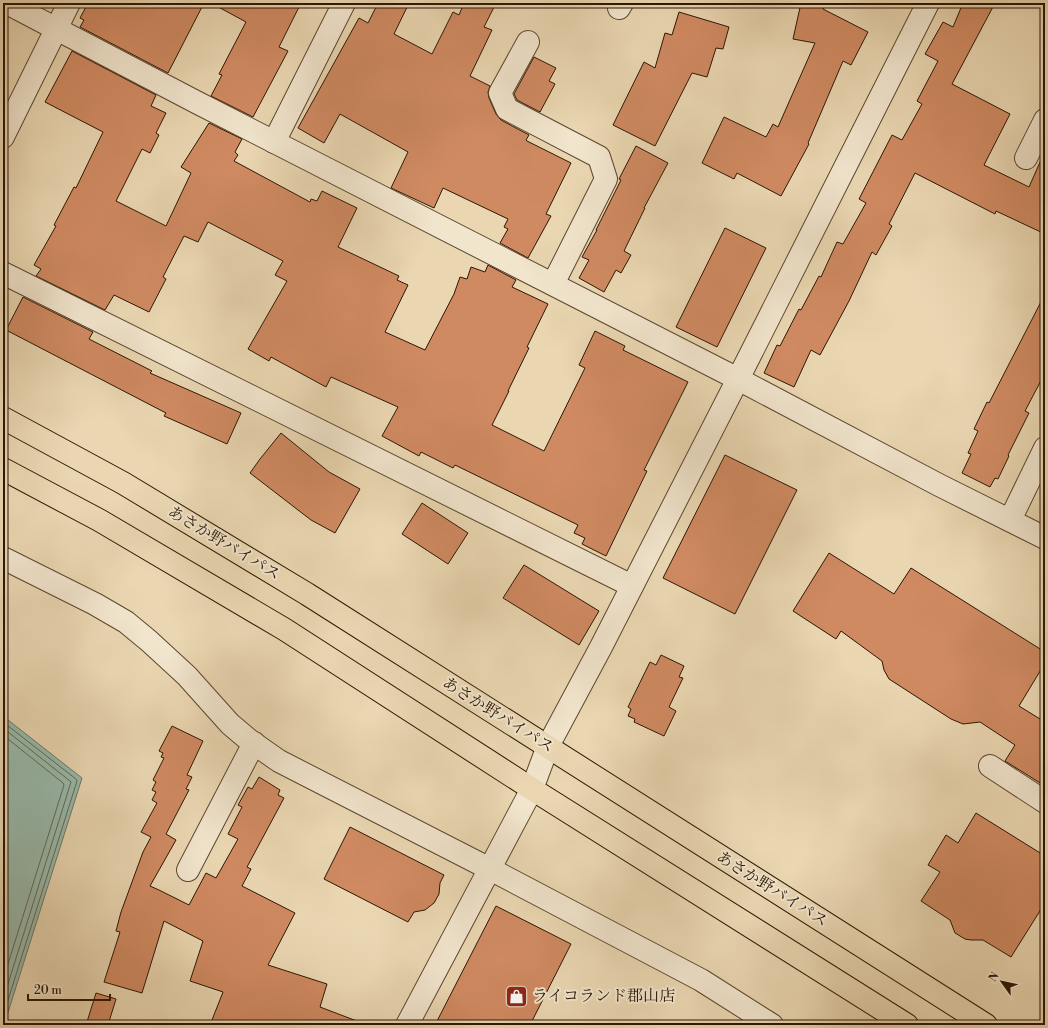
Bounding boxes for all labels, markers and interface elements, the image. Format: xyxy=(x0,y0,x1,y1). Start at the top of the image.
street label: あさか野バイパス xyxy=(164,502,284,584)
street label: あさか野バイパス xyxy=(439,673,557,757)
street label: あさか野バイパス xyxy=(713,847,831,931)
north arrow xyxy=(982,962,1022,1002)
text: N xyxy=(986,969,1003,985)
scale bar xyxy=(28,976,110,1002)
text: 20 m xyxy=(34,983,62,998)
shop icon: ライコランド郡山店 xyxy=(503,983,529,1009)
place label: ライコランド郡山店 xyxy=(532,986,675,1006)

